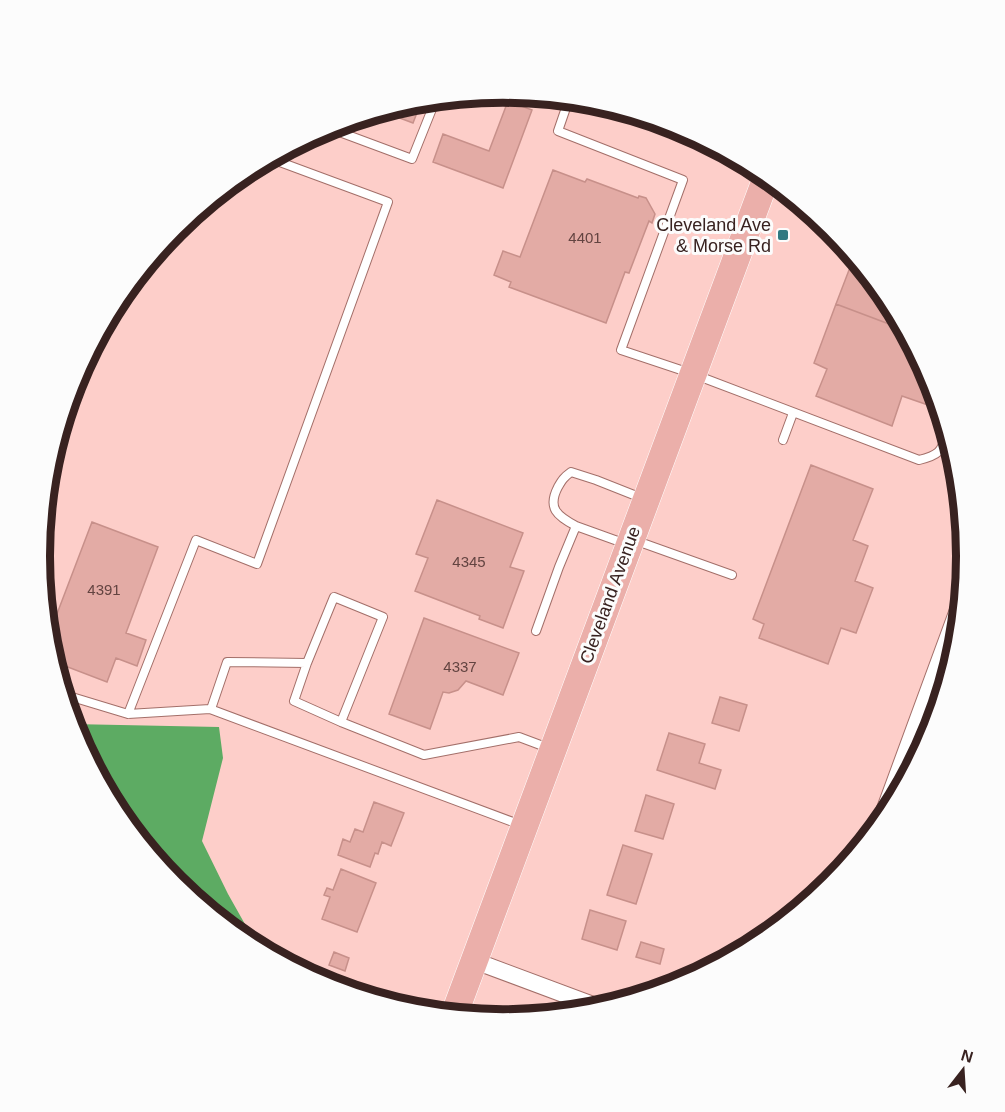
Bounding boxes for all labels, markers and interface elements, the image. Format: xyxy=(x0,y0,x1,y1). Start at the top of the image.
place label: Cleveland Ave & Morse Rd xyxy=(656,215,771,256)
marker: Cleveland Ave & Morse Rd xyxy=(776,228,790,242)
house number: 4401 xyxy=(568,229,602,246)
street label: Cleveland Avenue xyxy=(576,524,644,666)
house number: 4345 xyxy=(452,553,486,570)
house number: 4391 xyxy=(87,581,121,598)
house number: 4337 xyxy=(443,658,477,675)
north arrow xyxy=(933,1040,993,1100)
text: N xyxy=(959,1046,975,1066)

